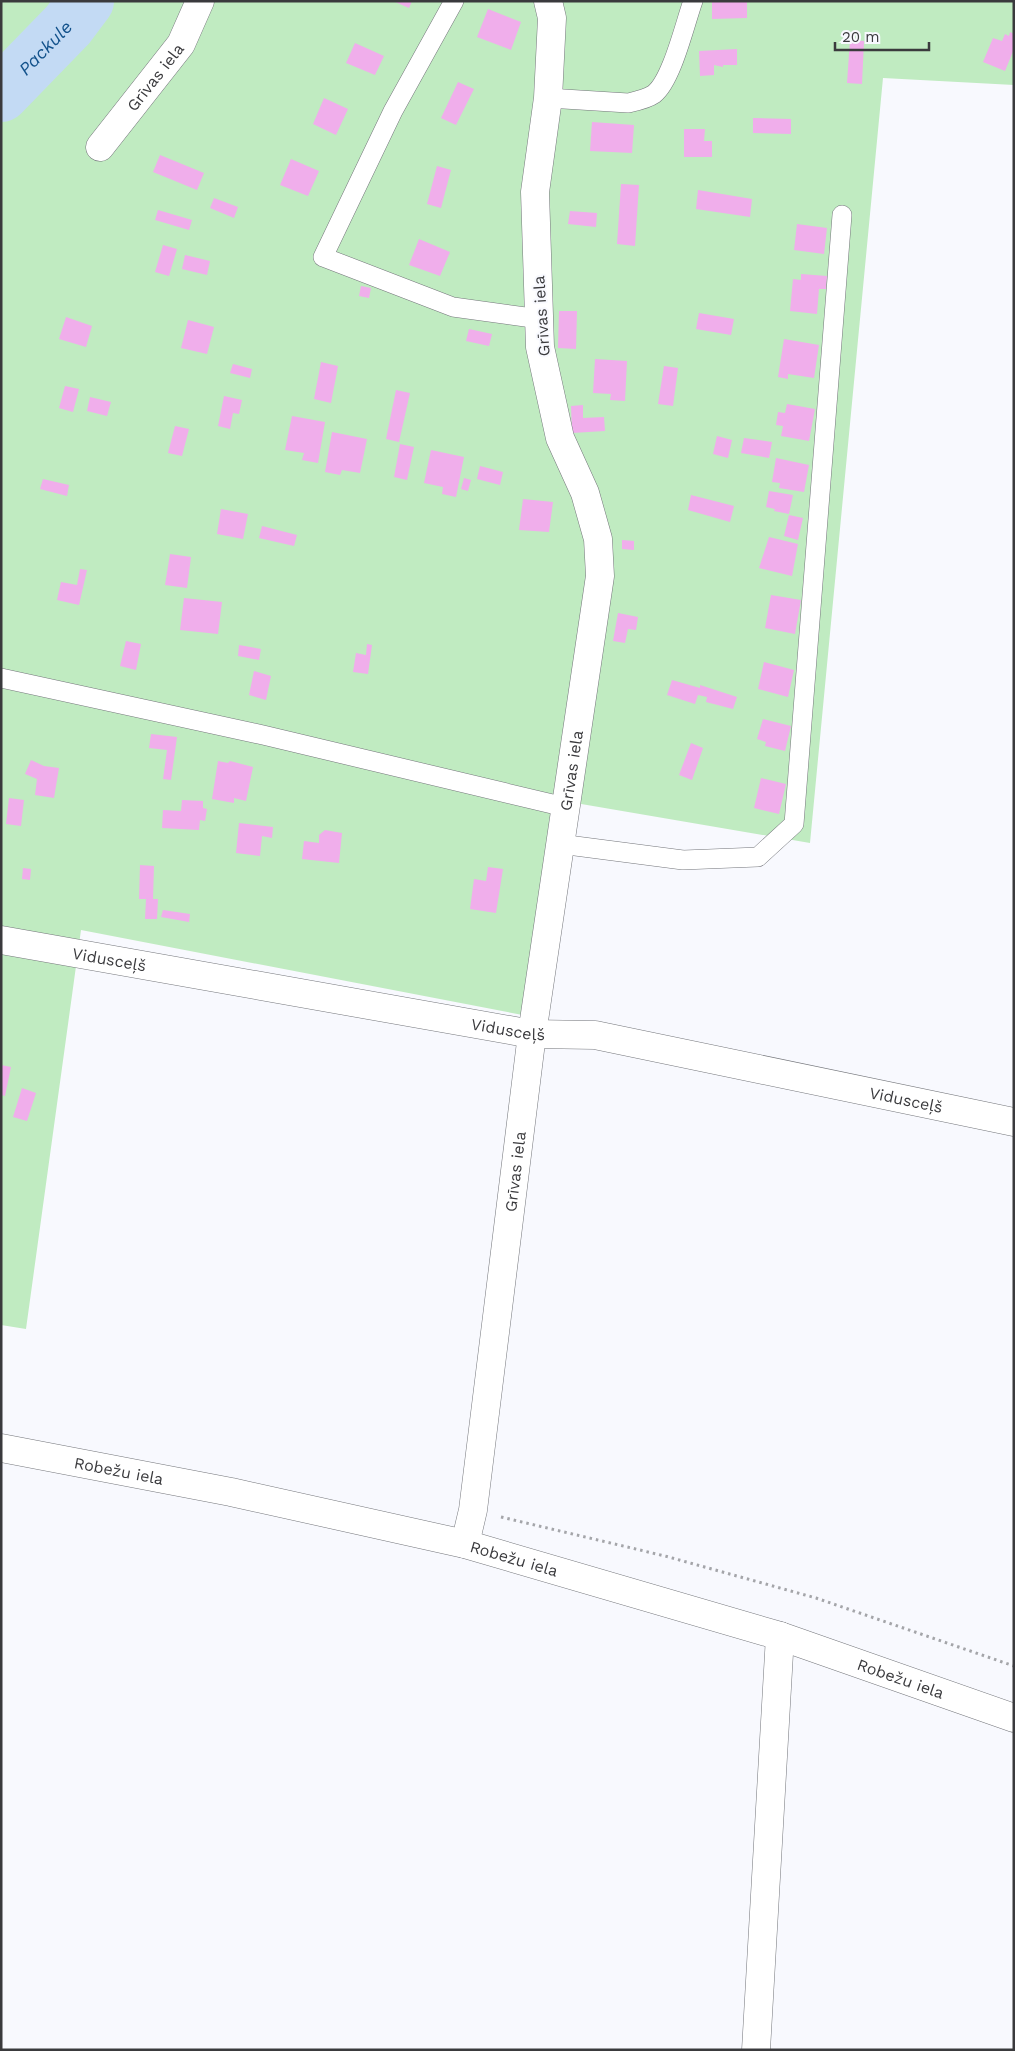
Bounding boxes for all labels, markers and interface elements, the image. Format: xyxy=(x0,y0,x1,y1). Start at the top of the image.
water label: Packule xyxy=(14,16,76,79)
scale bar xyxy=(835,20,929,52)
text: 20 m xyxy=(842,28,880,46)
street label: Grīvas iela xyxy=(123,40,188,115)
street label: Grīvas iela xyxy=(529,275,554,357)
street label: Grīvas iela xyxy=(556,729,587,812)
street label: Vidusceļš xyxy=(71,944,148,976)
street label: Vidusceļš xyxy=(470,1014,545,1044)
street label: Vidusceļš xyxy=(868,1083,944,1117)
street label: Grīvas iela xyxy=(501,1130,530,1213)
street label: Robežu iela xyxy=(72,1453,165,1489)
street label: Robežu iela xyxy=(468,1537,560,1581)
street label: Robežu iela xyxy=(855,1655,947,1703)

